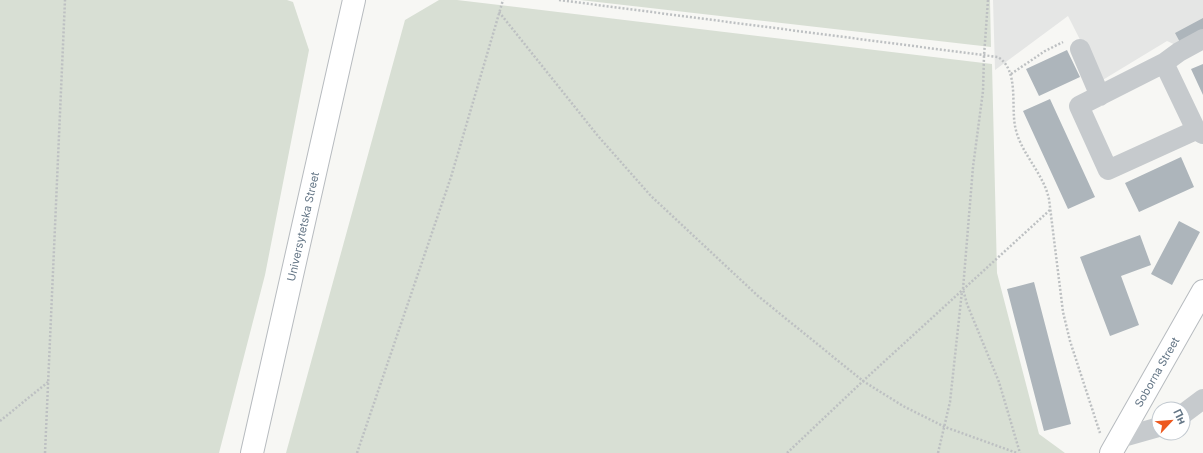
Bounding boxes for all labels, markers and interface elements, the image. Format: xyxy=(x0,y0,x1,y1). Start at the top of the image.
street label: Universytetska Street xyxy=(284,170,322,283)
street label: Soborna Street xyxy=(1132,334,1183,410)
north arrow xyxy=(1151,401,1191,441)
text: Пн xyxy=(1170,407,1190,427)

